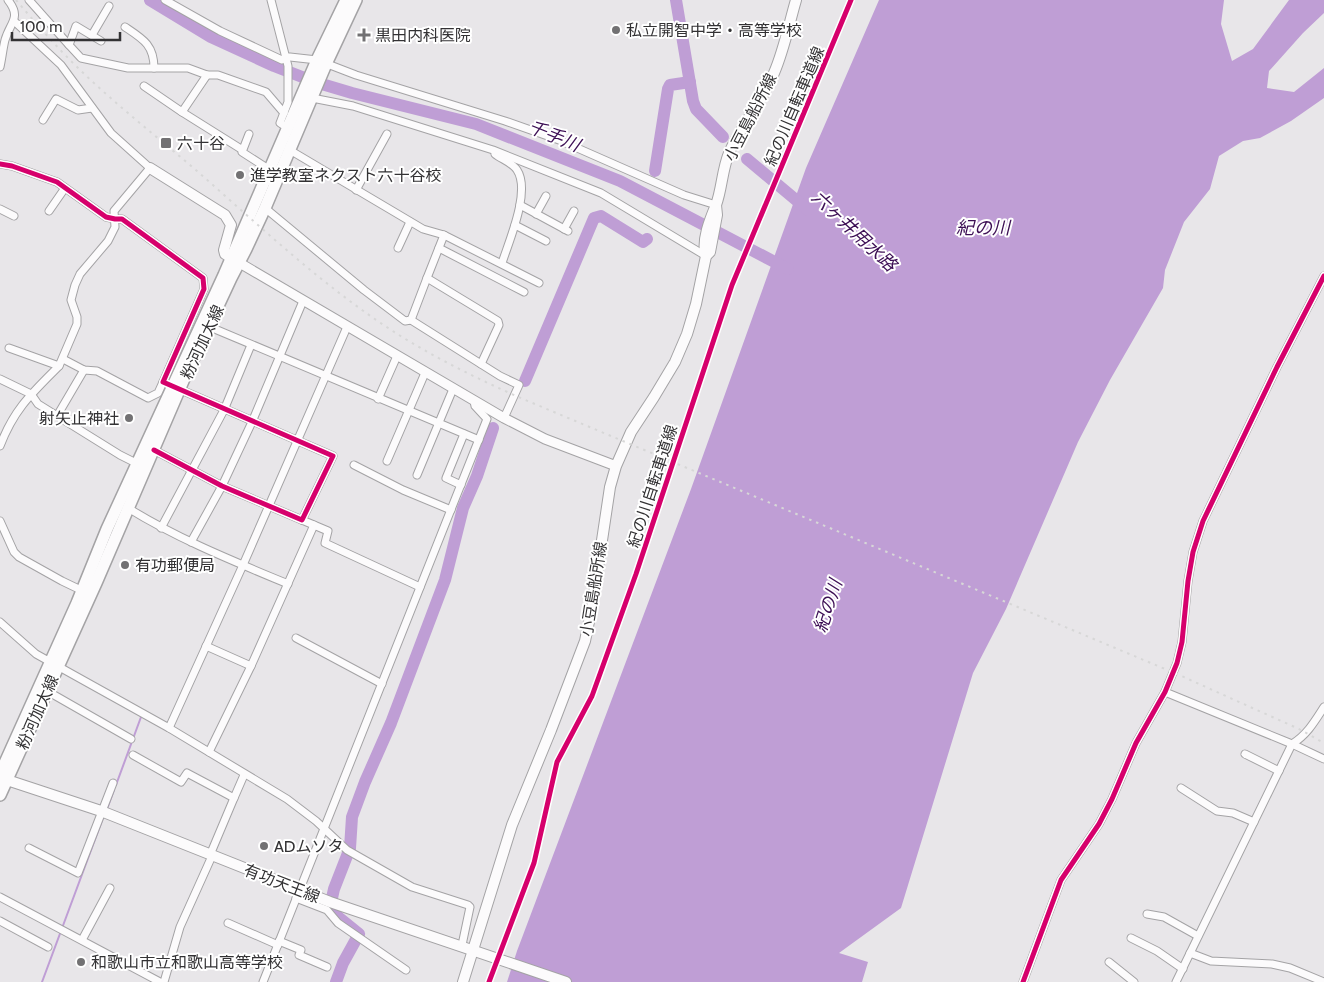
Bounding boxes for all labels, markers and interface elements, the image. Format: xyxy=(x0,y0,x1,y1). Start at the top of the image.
scale bar xyxy=(12,10,120,42)
text: 100 m xyxy=(20,18,62,36)
place label: 私立開智中学・高等学校 xyxy=(626,21,802,40)
marker: 私立開智中学・高等学校 xyxy=(610,24,622,36)
place label: 黒田内科医院 xyxy=(375,26,471,45)
marker: 黒田内科医院 xyxy=(357,28,371,42)
street label: 紀の川自転車道線 xyxy=(761,44,828,169)
street label: 小豆島船所線 xyxy=(720,70,781,164)
water label: 千手川 xyxy=(525,116,585,157)
place label: 六十谷 xyxy=(177,134,225,153)
marker: 六十谷 xyxy=(159,136,173,150)
place label: 進学教室ネクスト六十谷校 xyxy=(250,166,442,185)
marker: 進学教室ネクスト六十谷校 xyxy=(234,169,246,181)
water label: 六ヶ井用水路 xyxy=(807,186,902,277)
water label: 紀の川 xyxy=(956,217,1012,239)
street label: 粉河加太線 xyxy=(177,302,228,382)
place label: 射矢止神社 xyxy=(39,409,119,428)
marker: 射矢止神社 xyxy=(123,412,135,424)
street label: 紀の川自転車道線 xyxy=(624,422,681,550)
street label: 小豆島船所線 xyxy=(577,540,610,638)
place label: 有功郵便局 xyxy=(135,556,215,575)
marker: 有功郵便局 xyxy=(119,559,131,571)
water label: 紀の川 xyxy=(809,575,847,635)
street label: 粉河加太線 xyxy=(13,672,62,753)
place label: ADムソタ xyxy=(274,837,344,856)
marker: ADムソタ xyxy=(258,840,270,852)
street label: 有功天王線 xyxy=(241,860,323,907)
place label: 和歌山市立和歌山高等学校 xyxy=(91,953,283,972)
marker: 和歌山市立和歌山高等学校 xyxy=(75,956,87,968)

